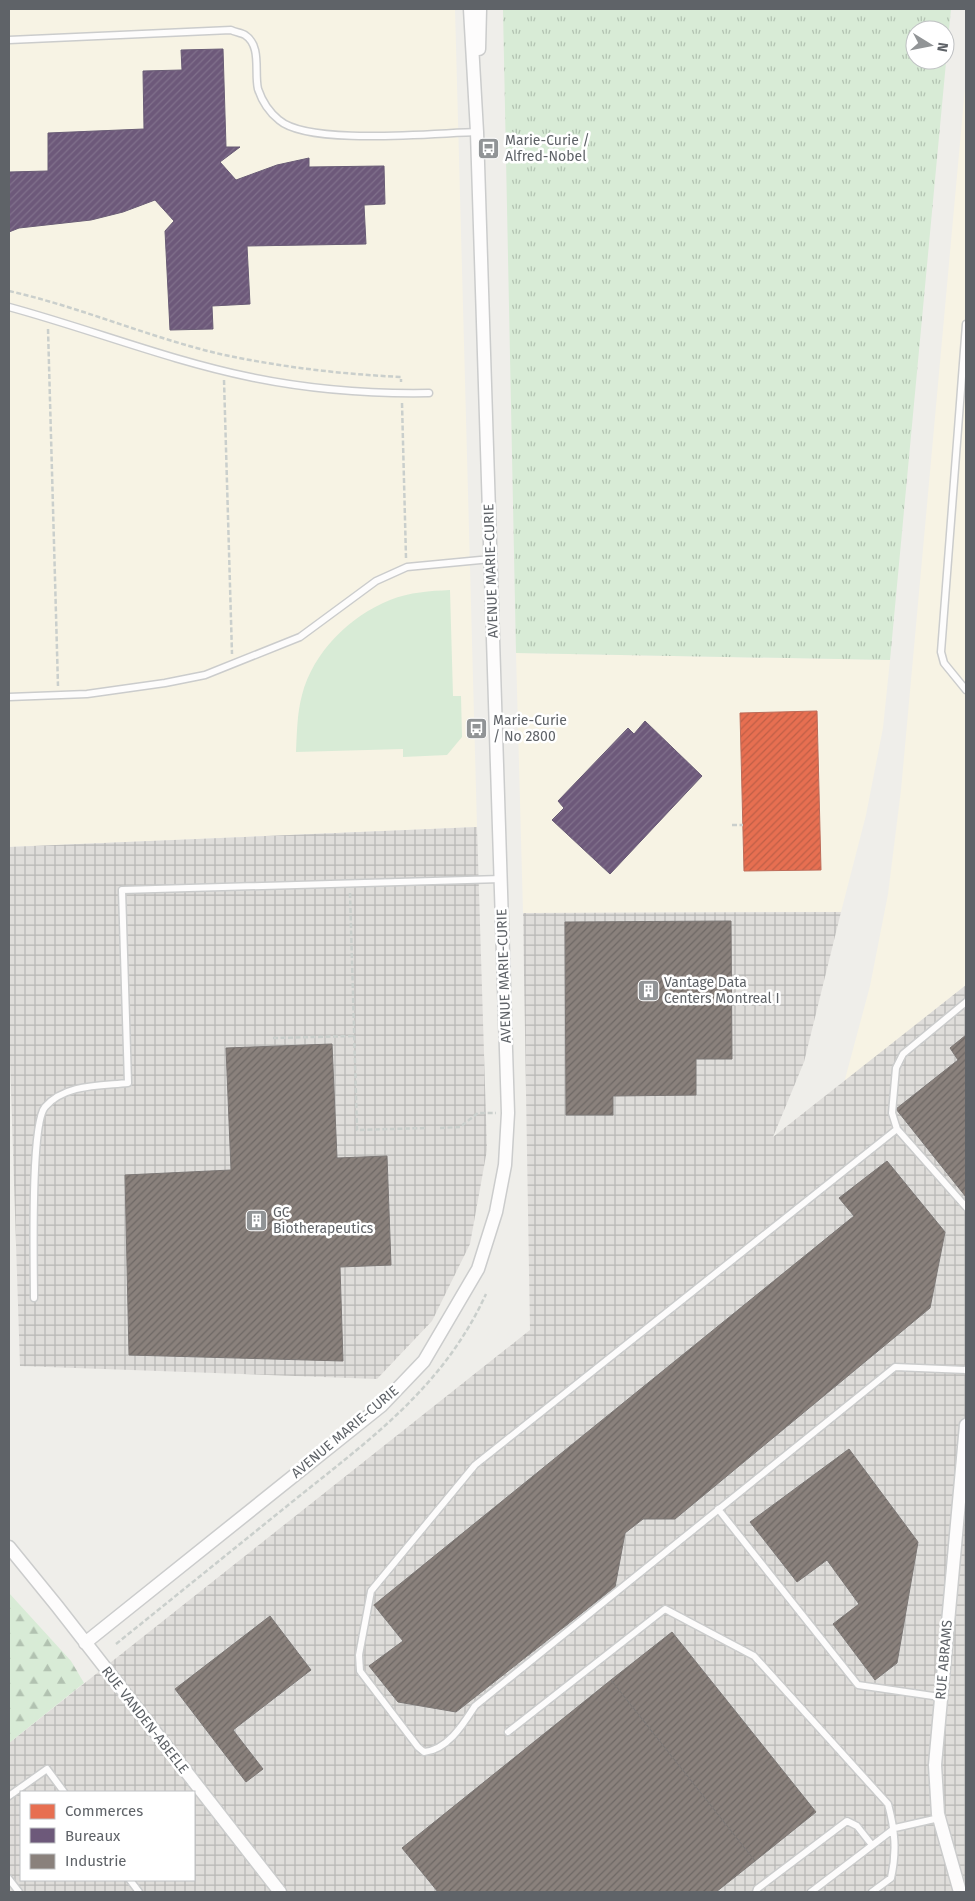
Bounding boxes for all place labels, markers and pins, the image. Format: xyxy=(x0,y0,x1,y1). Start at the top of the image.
place label: Marie-Curie / Alfred-Nobel xyxy=(505,132,590,165)
bus stop icon: Marie-Curie / Alfred-Nobel xyxy=(477,136,501,160)
place label: Marie-Curie / No 2800 xyxy=(493,712,567,745)
bus stop icon: Marie-Curie / No 2800 xyxy=(465,716,489,740)
place label: Vantage Data Centers Montreal I xyxy=(664,974,780,1007)
building icon: Vantage Data Centers Montreal I xyxy=(636,978,660,1002)
place label: GC Biotherapeutics xyxy=(273,1204,374,1237)
building icon: GC Biotherapeutics xyxy=(245,1208,269,1232)

